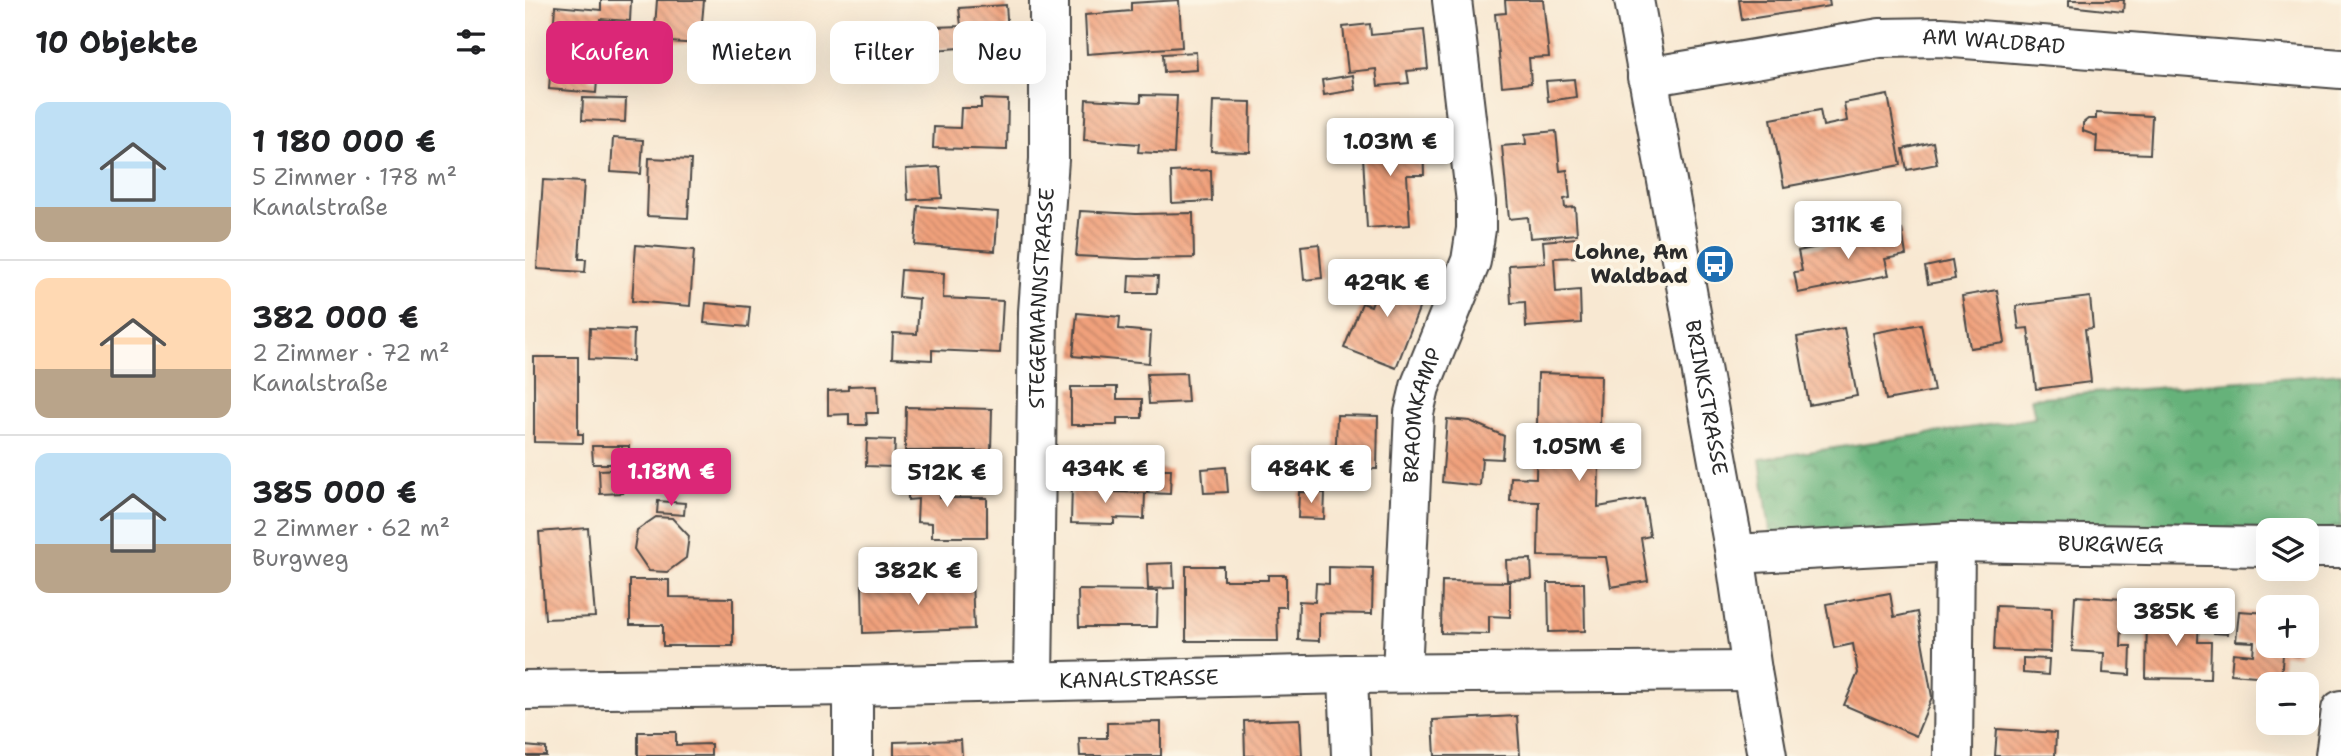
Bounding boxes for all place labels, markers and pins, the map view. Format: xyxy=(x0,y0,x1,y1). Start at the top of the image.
pin: 1.03M € xyxy=(1325,118,1455,178)
pin: 311K € xyxy=(1791,202,1905,261)
place label: Lohne, Am Waldbad xyxy=(1575,238,1688,290)
bus stop icon: Lohne, Am Waldbad xyxy=(1694,243,1736,285)
pin: 429K € xyxy=(1330,260,1444,319)
pin: 1.05M € xyxy=(1514,424,1644,483)
pin: 434K € xyxy=(1048,446,1162,505)
pin: 484K € xyxy=(1254,446,1368,505)
pin: 1.18M € xyxy=(606,448,736,508)
pin: 512K € xyxy=(890,449,1004,509)
pin: 382K € xyxy=(861,548,975,607)
pin: 385K € xyxy=(2119,588,2233,648)

